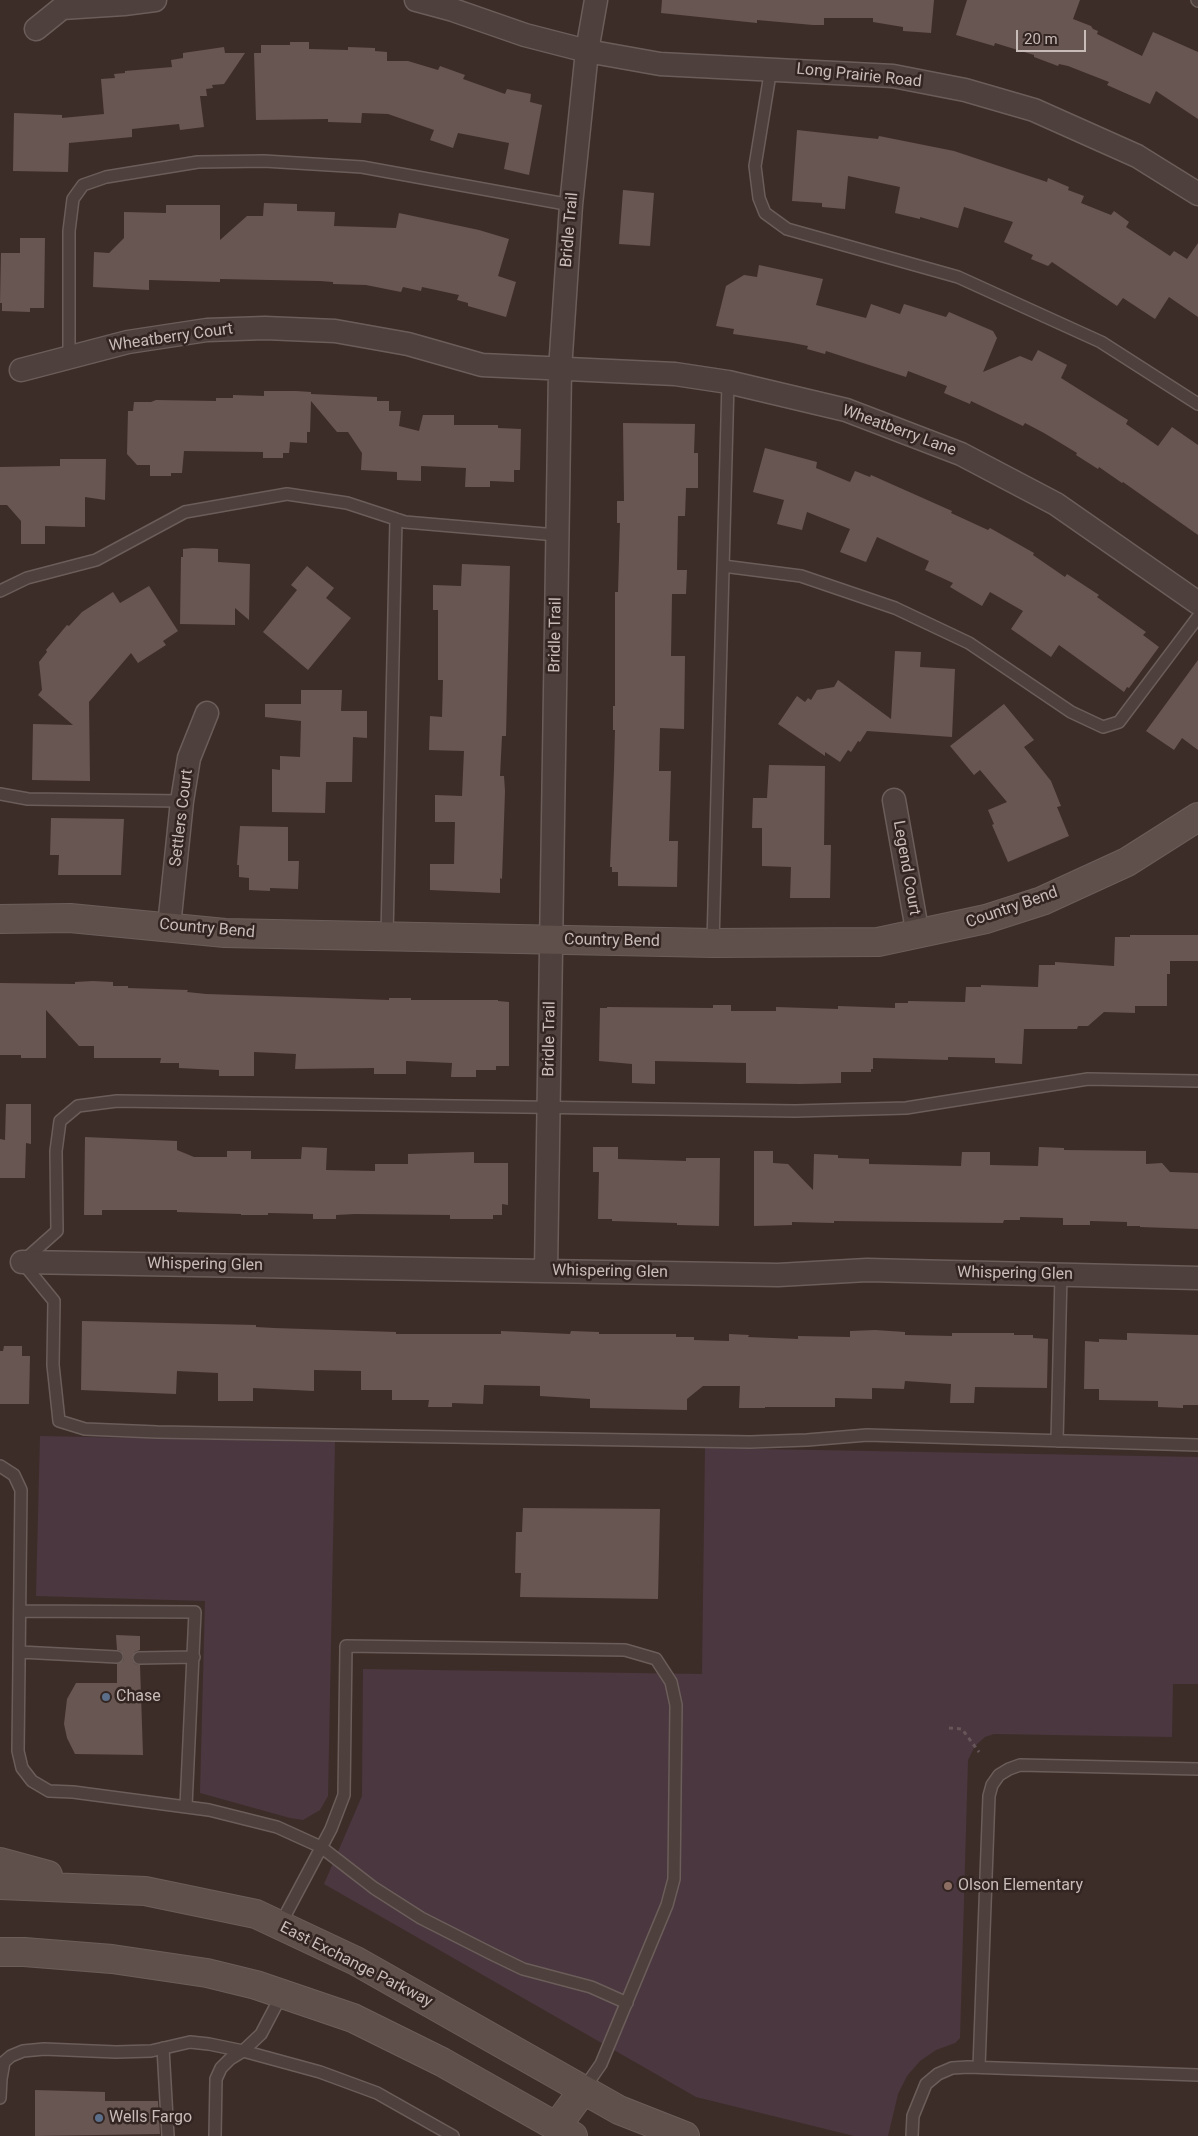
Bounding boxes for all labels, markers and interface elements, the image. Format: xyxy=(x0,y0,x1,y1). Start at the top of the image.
scale bar xyxy=(1018,20,1088,52)
text: 20 m xyxy=(1024,30,1058,48)
street label: Long Prairie Road xyxy=(795,60,923,92)
street label: Bridle Trail xyxy=(557,192,583,268)
street label: Wheatberry Court xyxy=(108,320,234,356)
street label: Wheatberry Lane xyxy=(839,401,959,461)
street label: Bridle Trail xyxy=(546,597,566,673)
street label: Settlers Court xyxy=(167,768,197,868)
street label: Legend Court xyxy=(888,819,924,917)
street label: Country Bend xyxy=(964,883,1060,933)
street label: Country Bend xyxy=(158,915,256,943)
street label: Country Bend xyxy=(564,931,660,951)
street label: Bridle Trail xyxy=(540,1001,560,1077)
street label: Whispering Glen xyxy=(147,1254,263,1276)
street label: Whispering Glen xyxy=(552,1261,668,1283)
street label: Whispering Glen xyxy=(957,1263,1073,1285)
place label: Chase xyxy=(116,1687,161,1707)
marker: Chase xyxy=(100,1691,112,1703)
place label: Olson Elementary xyxy=(958,1876,1083,1896)
marker: Olson Elementary xyxy=(942,1880,954,1892)
street label: East Exchange Parkway xyxy=(276,1918,436,2012)
place label: Wells Fargo xyxy=(109,2108,192,2128)
marker: Wells Fargo xyxy=(93,2112,105,2124)

